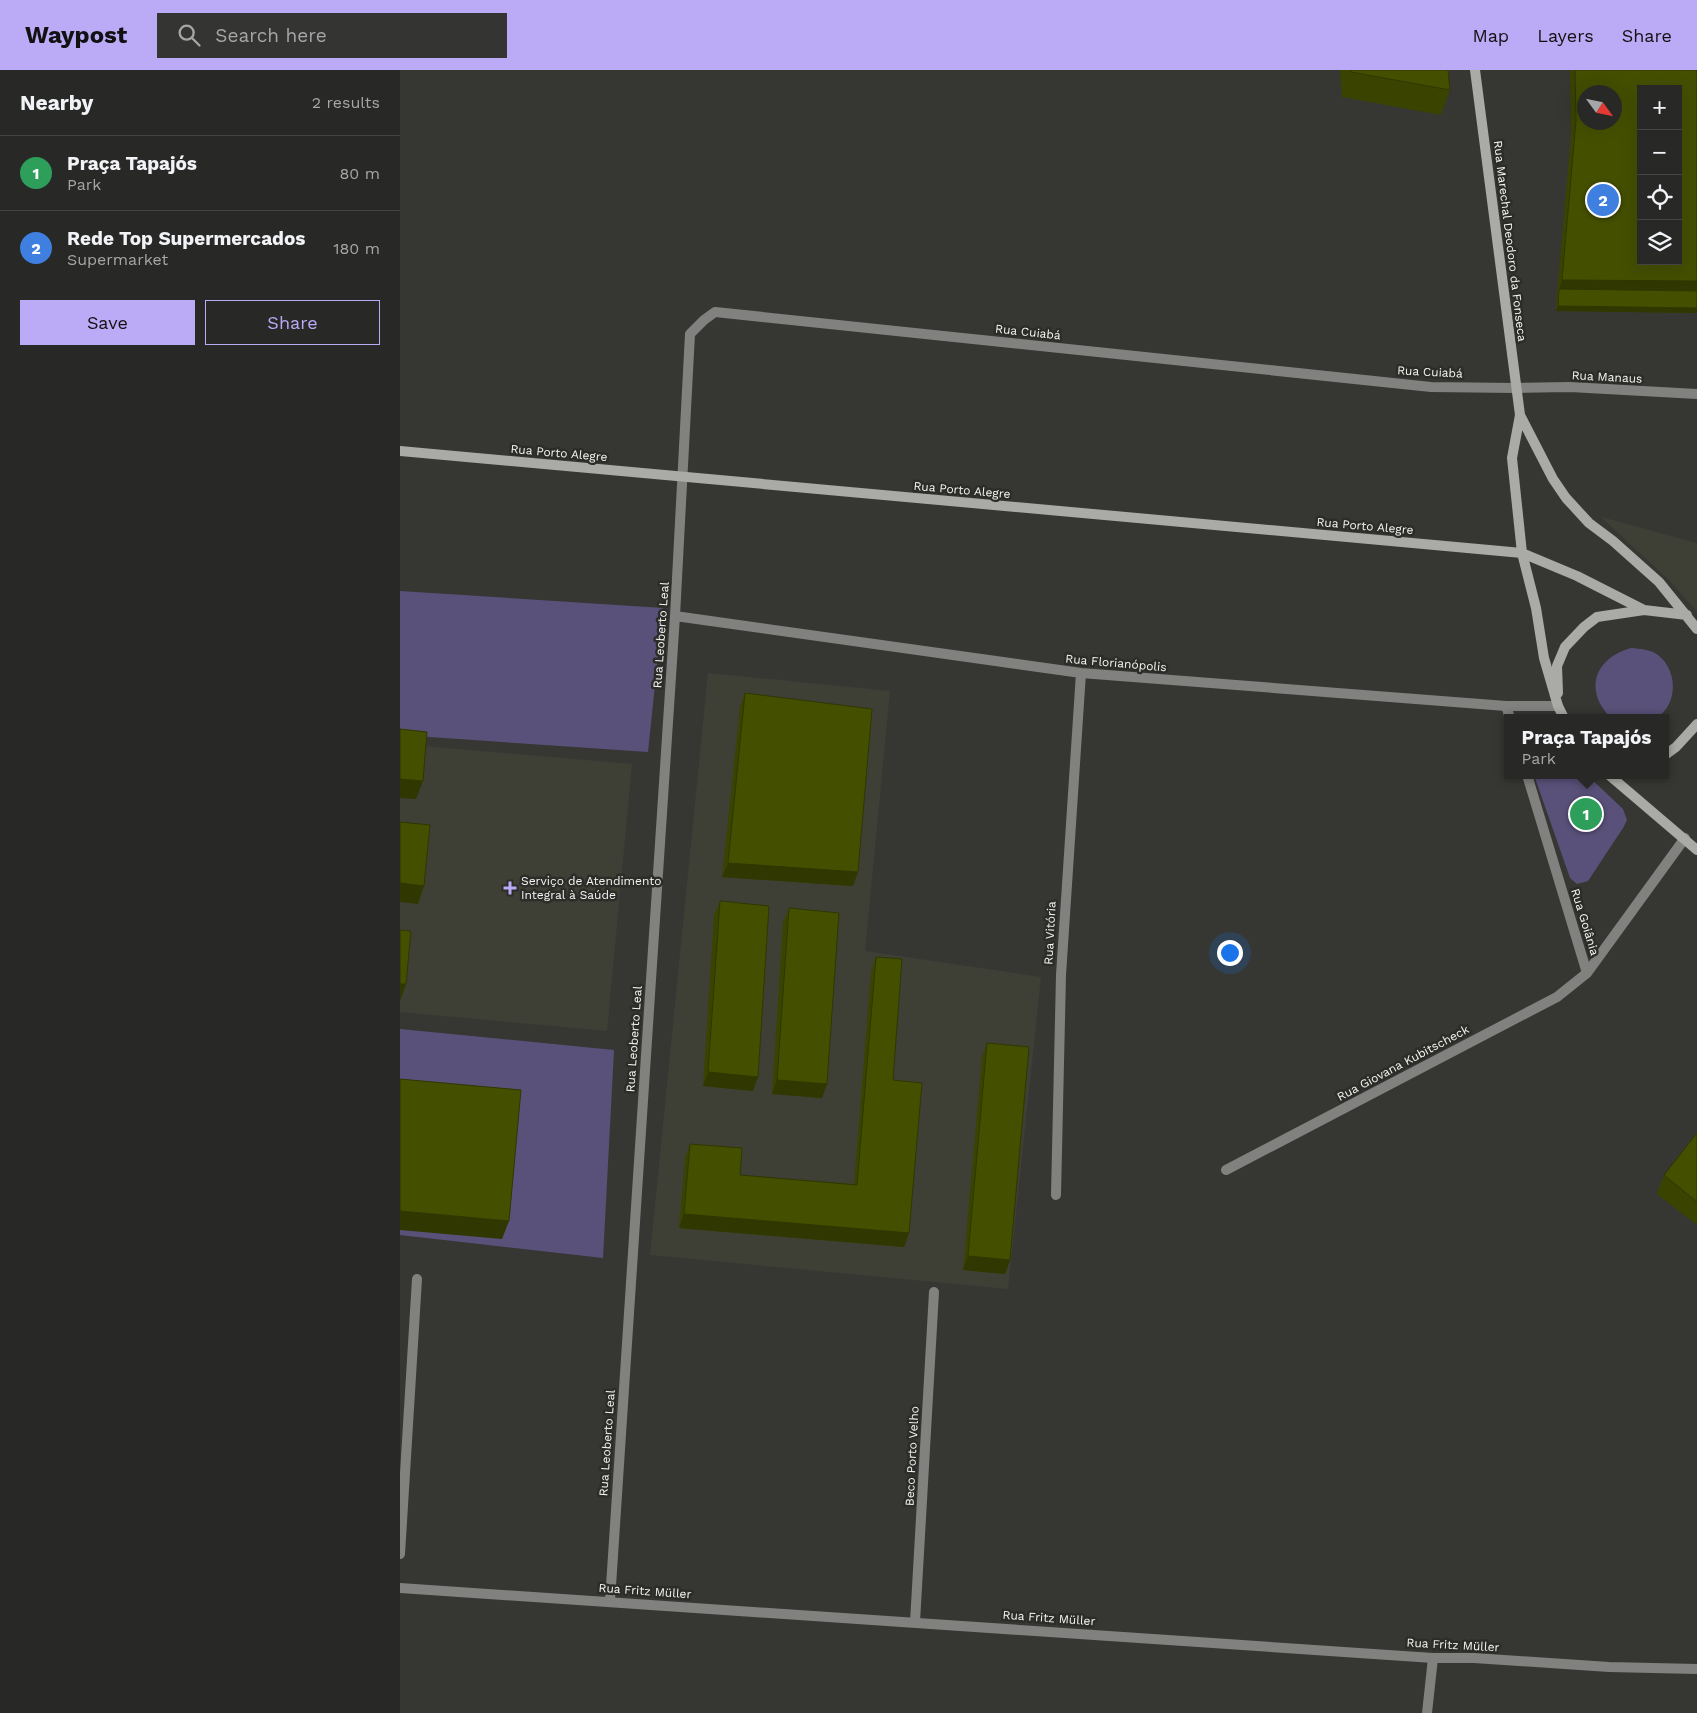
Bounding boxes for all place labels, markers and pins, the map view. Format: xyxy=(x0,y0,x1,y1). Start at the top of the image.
pin: 2 xyxy=(1587,181,1619,219)
pin: 1 xyxy=(1570,795,1602,833)
place label: Serviço de Atendimento Integral à Saúde xyxy=(521,874,662,902)
marker: Serviço de Atendimento Integral à Saúde xyxy=(503,881,517,895)

